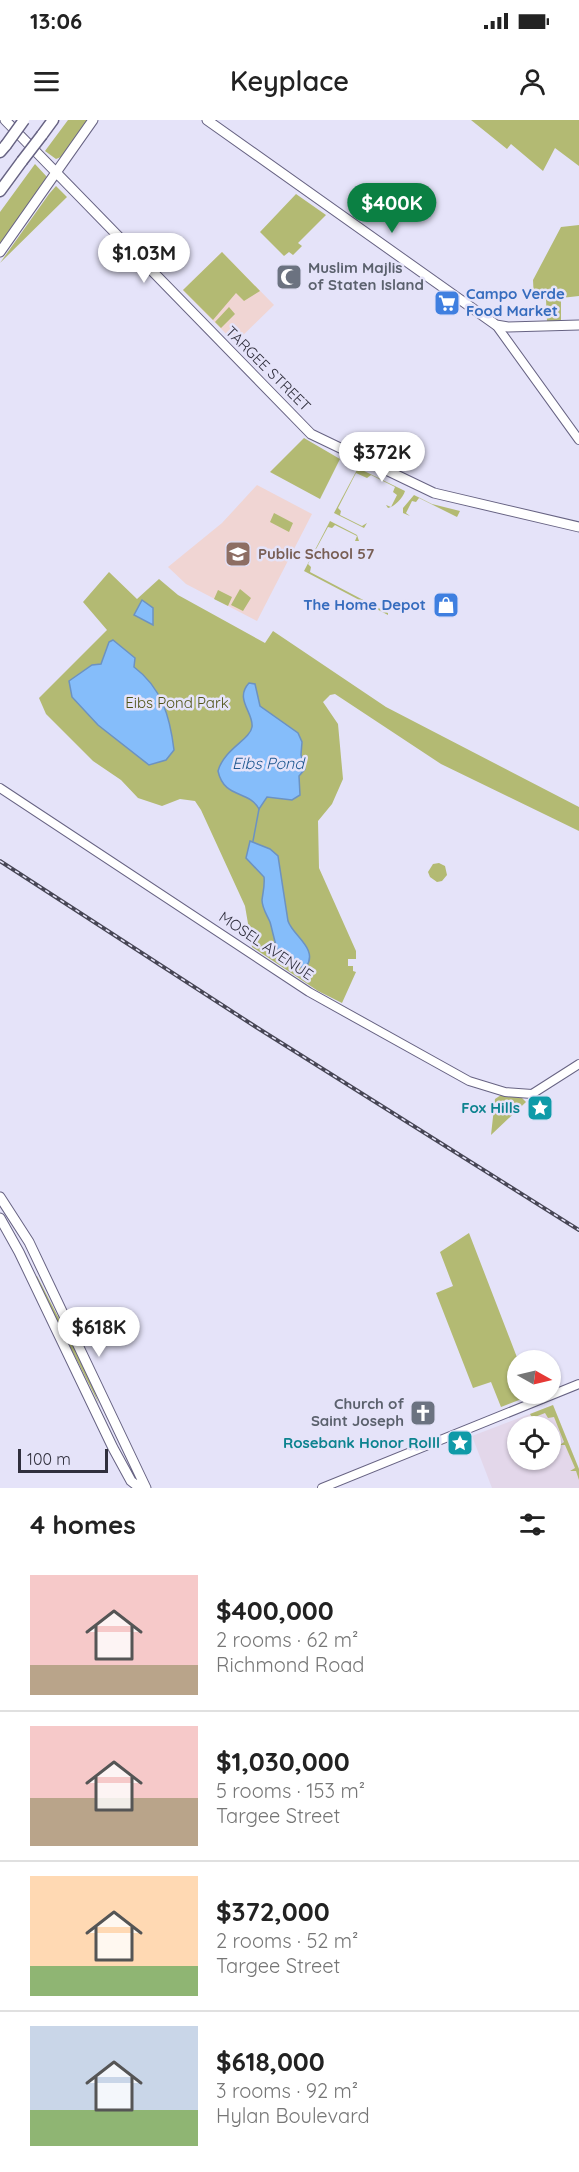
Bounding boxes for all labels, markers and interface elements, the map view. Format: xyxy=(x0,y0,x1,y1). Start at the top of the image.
text: 13:06 xyxy=(30,7,82,35)
text: Keyplace xyxy=(230,64,349,98)
icon: menu xyxy=(30,65,63,98)
icon: person xyxy=(516,65,549,98)
pin: $400K xyxy=(350,183,434,234)
text: $400K xyxy=(361,190,423,215)
pin: $1.03M xyxy=(95,233,193,284)
text: $1.03M xyxy=(112,240,176,265)
place label: Muslim Majlis of Staten Island xyxy=(308,258,424,294)
mosque icon: Muslim Majlis of Staten Island xyxy=(274,262,304,292)
place label: Campo Verde Food Market xyxy=(466,284,565,320)
supermarket icon: Campo Verde Food Market xyxy=(432,288,462,318)
street label: TARGEE STREET xyxy=(222,322,315,415)
pin: $372K xyxy=(340,432,424,483)
text: $372K xyxy=(353,439,411,464)
school or university icon: Public School 57 xyxy=(223,539,253,569)
place label: Public School 57 xyxy=(258,544,374,563)
shop icon: The Home Depot xyxy=(431,590,461,620)
place label: The Home Depot xyxy=(303,595,426,614)
park label: Eibs Pond Park xyxy=(125,693,229,712)
water label: Eibs Pond xyxy=(232,753,306,773)
street label: MOSEL AVENUE xyxy=(215,907,317,984)
place icon: Fox Hills xyxy=(525,1093,555,1123)
place label: Fox Hills xyxy=(461,1098,520,1117)
pin: $618K xyxy=(57,1307,141,1358)
text: $618K xyxy=(72,1314,126,1339)
north arrow xyxy=(507,1350,561,1404)
map controls xyxy=(507,1350,561,1470)
place label: Church of Saint Joseph xyxy=(311,1394,404,1430)
church icon: Church of Saint Joseph xyxy=(408,1398,438,1428)
button: locate xyxy=(507,1416,561,1470)
place icon: Rosebank Honor Rolll xyxy=(445,1428,475,1458)
place label: Rosebank Honor Rolll xyxy=(283,1433,440,1452)
scale bar xyxy=(18,1446,108,1474)
text: 100 m xyxy=(27,1449,71,1469)
text: 4 homes xyxy=(30,1508,136,1541)
icon: filters xyxy=(516,1508,549,1541)
text: $400,000 xyxy=(216,1594,334,1627)
icon: home xyxy=(78,1599,150,1671)
text: 2 rooms · 62 m² xyxy=(216,1627,358,1652)
text: Richmond Road xyxy=(216,1652,364,1677)
text: $1,030,000 xyxy=(216,1745,350,1778)
icon: home xyxy=(78,1750,150,1822)
text: 5 rooms · 153 m² xyxy=(216,1778,365,1803)
text: Targee Street xyxy=(216,1803,340,1828)
text: $372,000 xyxy=(216,1895,330,1928)
icon: home xyxy=(78,1900,150,1972)
text: 2 rooms · 52 m² xyxy=(216,1928,358,1953)
text: Targee Street xyxy=(216,1953,340,1978)
text: $618,000 xyxy=(216,2045,325,2078)
icon: home xyxy=(78,2050,150,2122)
text: 3 rooms · 92 m² xyxy=(216,2078,358,2103)
text: Hylan Boulevard xyxy=(216,2103,370,2128)

